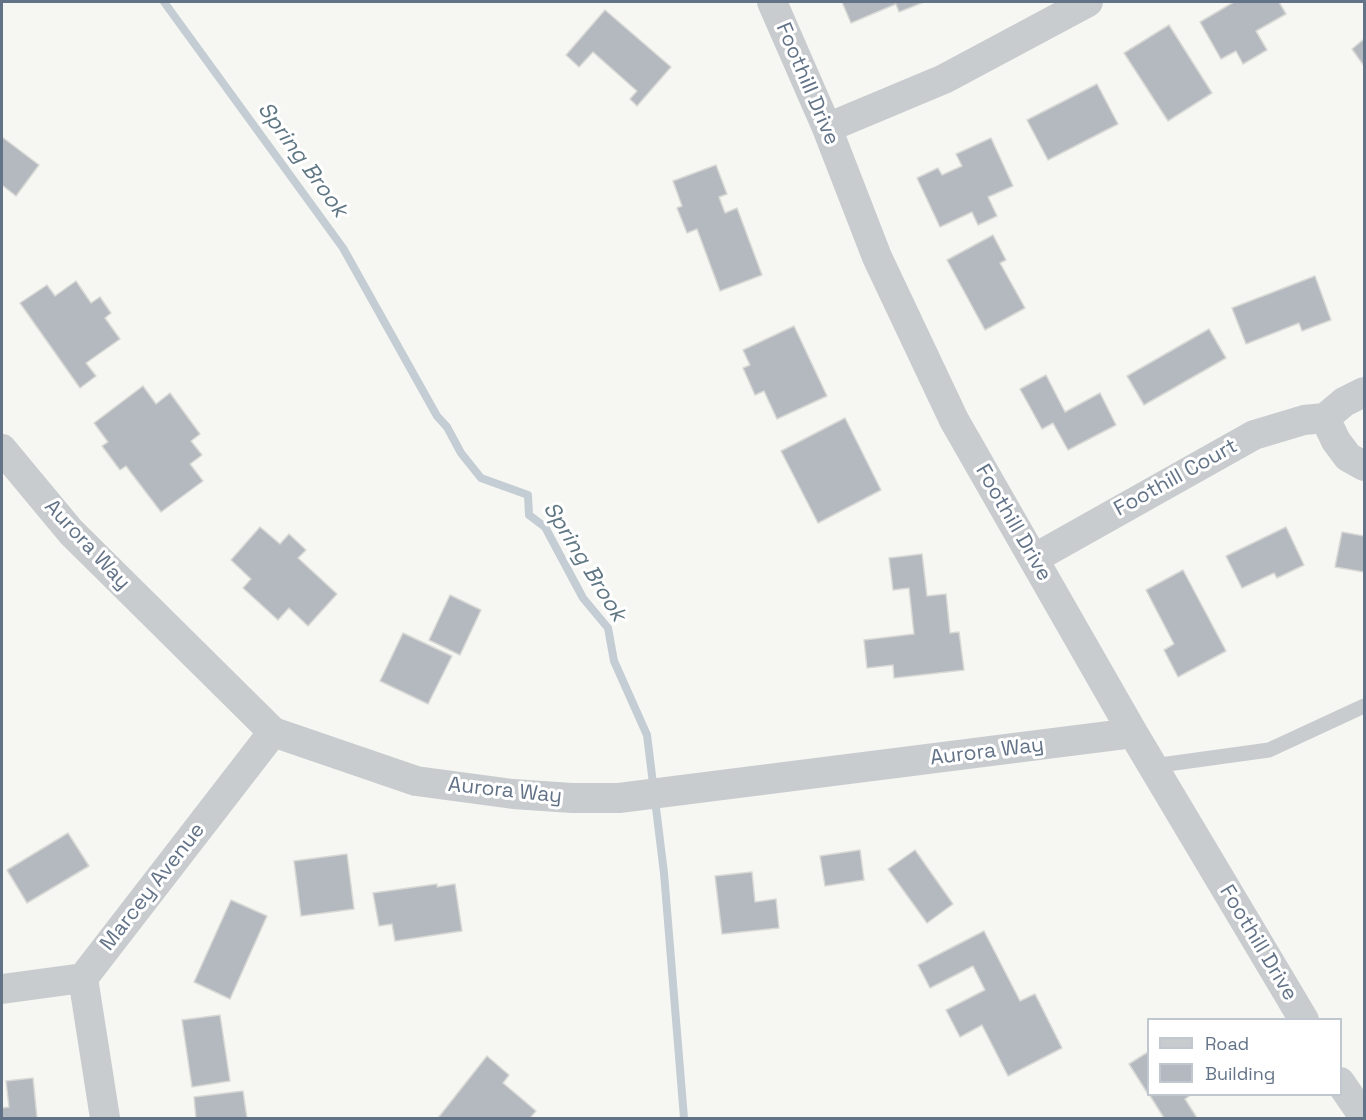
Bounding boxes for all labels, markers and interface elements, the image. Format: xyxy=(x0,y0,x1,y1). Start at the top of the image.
street label: Foothill Drive xyxy=(770,19,844,149)
water label: Spring Brook xyxy=(251,97,353,223)
street label: Foothill Court xyxy=(1110,434,1242,522)
street label: Foothill Drive xyxy=(969,460,1057,586)
street label: Aurora Way xyxy=(39,495,135,595)
water label: Spring Brook xyxy=(537,497,631,627)
street label: Aurora Way xyxy=(929,733,1045,771)
street label: Aurora Way xyxy=(447,772,563,810)
street label: Marcey Avenue xyxy=(95,818,211,956)
street label: Foothill Drive xyxy=(1214,881,1302,1005)
legend xyxy=(1147,1018,1342,1096)
text: Road xyxy=(1205,1032,1249,1055)
text: Building xyxy=(1205,1062,1275,1085)

